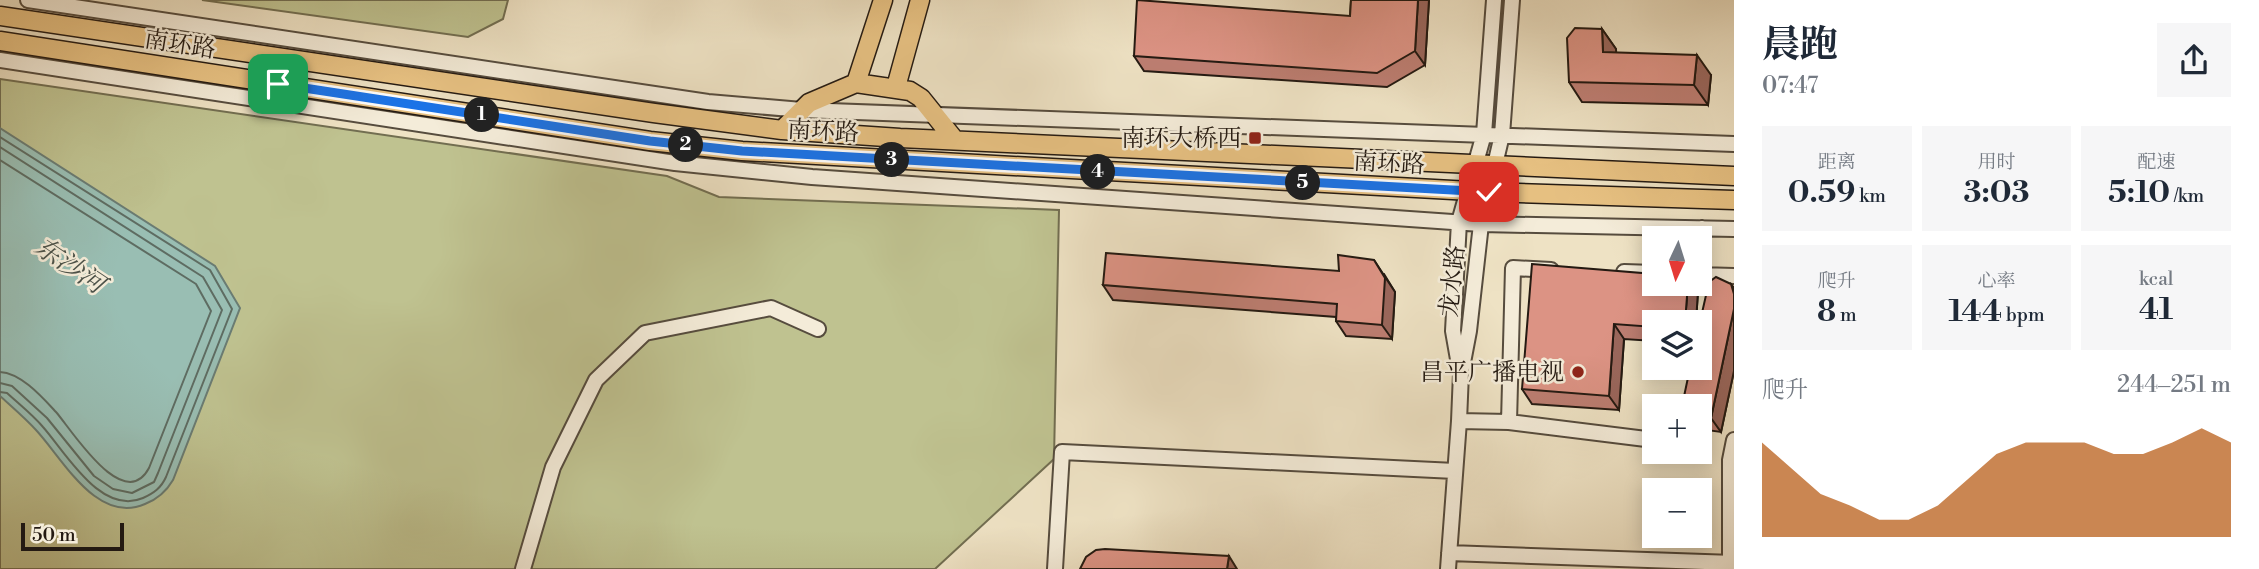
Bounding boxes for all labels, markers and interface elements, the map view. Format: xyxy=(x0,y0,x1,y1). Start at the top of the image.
text: 晨跑 xyxy=(1762,22,1838,69)
button: share xyxy=(2157,23,2231,97)
street label: 南环路 xyxy=(142,25,218,65)
pin xyxy=(248,54,308,114)
icon: arrive xyxy=(259,65,297,103)
text: 07:47 xyxy=(1762,72,1818,100)
pin: 1 xyxy=(464,97,500,132)
text: 1 xyxy=(477,102,486,126)
street label: 南环路 xyxy=(786,115,860,149)
place label: 南环大桥西 xyxy=(1121,124,1241,154)
pin: 2 xyxy=(668,128,704,162)
marker: 南环大桥西 xyxy=(1247,130,1263,146)
text: 2 xyxy=(680,132,691,156)
pin: 3 xyxy=(874,142,910,178)
text: 3 xyxy=(886,147,897,171)
street label: 南环路 xyxy=(1352,147,1426,181)
text: 距离 xyxy=(1818,150,1856,174)
text: 用时 xyxy=(1977,150,2016,174)
text: 配速 xyxy=(2137,150,2175,174)
pin: 4 xyxy=(1080,154,1116,190)
text: 4 xyxy=(1091,159,1104,183)
pin xyxy=(1459,162,1519,222)
pin: 5 xyxy=(1286,166,1320,200)
text: 5 xyxy=(1297,170,1308,194)
icon: check xyxy=(1470,173,1508,211)
text: 0.59 xyxy=(1788,174,1855,212)
text: 3:03 xyxy=(1963,174,2030,212)
text: 5:10 xyxy=(2108,174,2170,212)
text: km xyxy=(1855,184,1886,208)
text: /km xyxy=(2170,184,2204,208)
north arrow xyxy=(1642,226,1712,296)
map controls xyxy=(1642,226,1712,548)
water label: 东沙河 xyxy=(28,231,114,303)
street label: 龙水路 xyxy=(1434,244,1472,318)
text: kcal xyxy=(2139,267,2173,291)
text: 爬升 xyxy=(1818,269,1856,293)
text: 心率 xyxy=(1977,269,2016,293)
text: 41 xyxy=(2139,291,2173,329)
text: 8 xyxy=(1817,293,1836,331)
text: 144 xyxy=(1948,293,2002,331)
text: m xyxy=(1836,303,1857,327)
text: bpm xyxy=(2002,303,2045,327)
button: layers xyxy=(1642,310,1712,380)
place label: 昌平广播电视 xyxy=(1420,358,1564,388)
marker: 昌平广播电视 xyxy=(1570,364,1586,380)
text: 244–251 m xyxy=(2117,371,2231,399)
text: 爬升 xyxy=(1762,376,1808,404)
button: + xyxy=(1642,394,1712,464)
button: − xyxy=(1642,478,1712,548)
scale bar xyxy=(21,520,124,552)
text: 50 m xyxy=(32,523,76,547)

